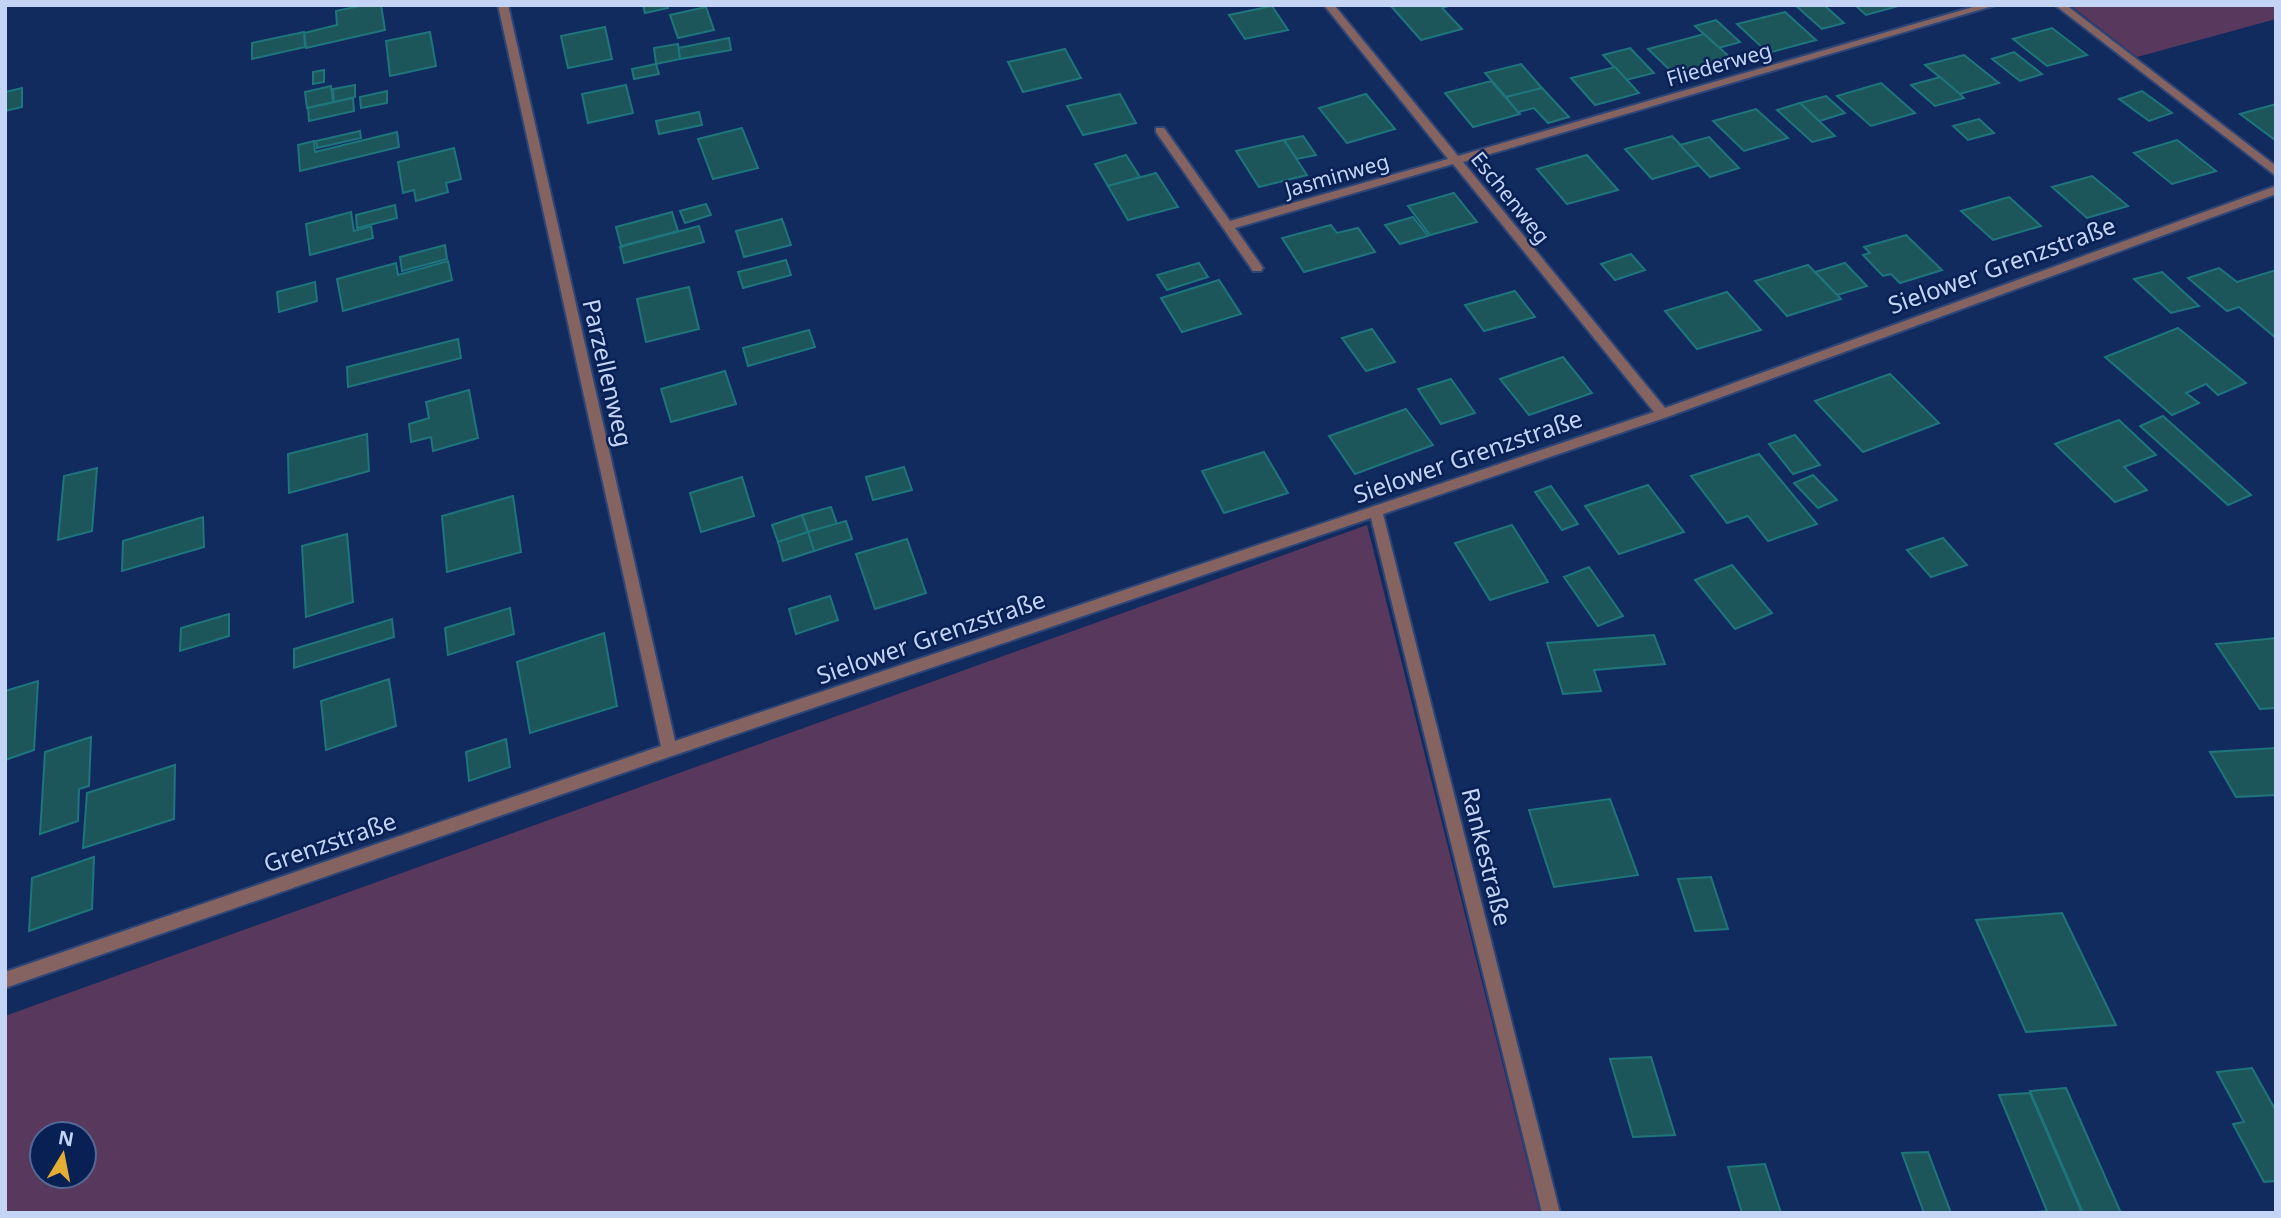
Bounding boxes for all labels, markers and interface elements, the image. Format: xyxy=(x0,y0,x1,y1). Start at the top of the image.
street label: Fliederweg xyxy=(1663,36,1775,92)
street label: Eschenweg xyxy=(1465,145,1557,249)
street label: Jasminweg xyxy=(1280,147,1392,204)
street label: Sielower Grenzstraße xyxy=(1883,208,2120,321)
street label: Parzellenweg xyxy=(575,296,641,450)
street label: Sielower Grenzstraße xyxy=(1349,401,1586,510)
street label: Sielower Grenzstraße xyxy=(812,582,1049,691)
street label: Rankestraße xyxy=(1454,784,1521,929)
street label: Grenzstraße xyxy=(259,803,400,880)
north arrow xyxy=(28,1120,98,1190)
text: N xyxy=(56,1124,76,1152)

